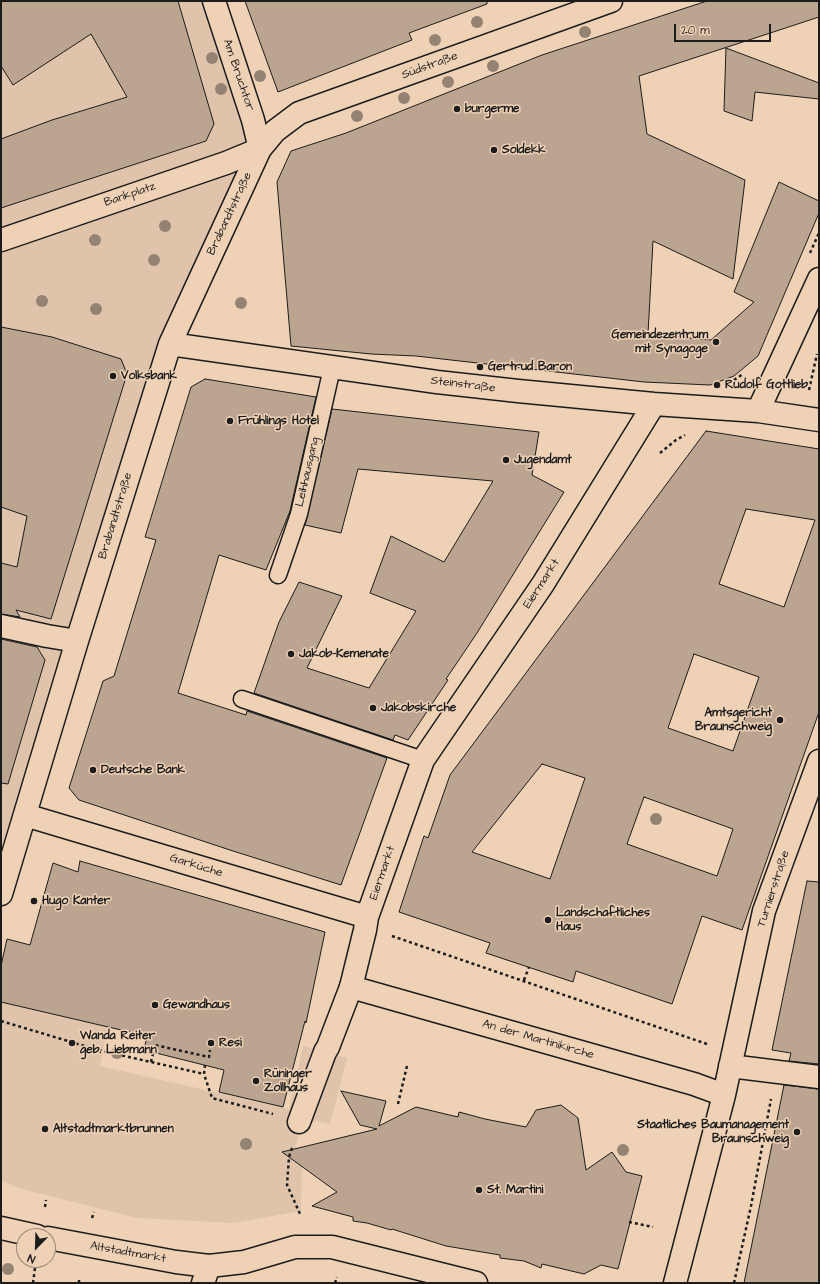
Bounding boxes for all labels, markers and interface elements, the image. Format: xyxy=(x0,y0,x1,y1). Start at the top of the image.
scale bar xyxy=(676,16,773,42)
text: 20 m xyxy=(681,22,710,39)
street label: Am Bruchtor xyxy=(219,37,257,113)
street label: Südstraße xyxy=(400,49,460,83)
place label: burgerme xyxy=(465,102,520,116)
marker: burgerme xyxy=(452,104,462,114)
place label: Soldekk xyxy=(502,143,546,157)
marker: Soldekk xyxy=(489,145,499,155)
street label: Brabandtstraße xyxy=(205,170,255,258)
street label: Bankplatz xyxy=(102,179,158,211)
place label: Gemeindezentrum mit Synagoge xyxy=(612,328,708,356)
marker: Gemeindezentrum mit Synagoge xyxy=(711,337,721,347)
place label: Gertrud Baron xyxy=(488,360,572,374)
marker: Gertrud Baron xyxy=(475,362,485,372)
place label: Volksbank xyxy=(121,369,177,383)
marker: Volksbank xyxy=(108,371,118,381)
street label: Steinstraße xyxy=(430,374,496,396)
place label: Rudolf Gottlieb xyxy=(725,378,808,392)
marker: Rudolf Gottlieb xyxy=(712,380,722,390)
place label: Frühlings Hotel xyxy=(238,414,319,428)
marker: Frühlings Hotel xyxy=(225,416,235,426)
street label: Leihhausgang xyxy=(293,436,323,508)
place label: Jugendamt xyxy=(514,453,572,467)
marker: Jugendamt xyxy=(501,455,511,465)
street label: Brabandtstraße xyxy=(96,471,136,561)
street label: Eiermarkt xyxy=(521,556,563,612)
place label: Jakob-Kemenate xyxy=(299,647,389,661)
marker: Jakob-Kemenate xyxy=(286,649,296,659)
place label: Jakobskirche xyxy=(381,701,456,715)
marker: Jakobskirche xyxy=(368,703,378,713)
place label: Amtsgericht Braunschweig xyxy=(695,706,772,734)
marker: Amtsgericht Braunschweig xyxy=(775,715,785,725)
place label: Deutsche Bank xyxy=(101,763,185,777)
marker: Deutsche Bank xyxy=(88,765,98,775)
street label: Eiermarkt xyxy=(367,844,399,902)
street label: Turnierstraße xyxy=(755,849,793,929)
street label: Garküche xyxy=(168,851,224,881)
place label: Hugo Kanter xyxy=(42,894,110,908)
marker: Hugo Kanter xyxy=(29,896,39,906)
place label: Landschaftliches Haus xyxy=(556,906,650,934)
marker: Landschaftliches Haus xyxy=(543,915,553,925)
place label: Gewandhaus xyxy=(163,998,230,1012)
marker: Gewandhaus xyxy=(150,1000,160,1010)
street label: An der Martinikirche xyxy=(480,1017,596,1063)
place label: Wanda Reiter geb. Liebmann xyxy=(80,1029,157,1057)
place label: Resi xyxy=(219,1036,242,1050)
marker: Wanda Reiter geb. Liebmann xyxy=(67,1038,77,1048)
marker: Resi xyxy=(206,1038,216,1048)
place label: Rüninger Zollhaus xyxy=(264,1067,312,1095)
marker: Rüninger Zollhaus xyxy=(251,1076,261,1086)
place label: Staatliches Baumanagement Braunschweig xyxy=(637,1118,789,1146)
place label: Altstadtmarktbrunnen xyxy=(53,1122,174,1136)
marker: Altstadtmarktbrunnen xyxy=(40,1124,50,1134)
marker: Staatliches Baumanagement Braunschweig xyxy=(792,1127,802,1137)
place label: St. Martini xyxy=(487,1183,543,1197)
marker: St. Martini xyxy=(474,1185,484,1195)
north arrow xyxy=(16,1228,56,1268)
street label: Altstadtmarkt xyxy=(89,1239,167,1267)
text: N xyxy=(25,1250,38,1267)

